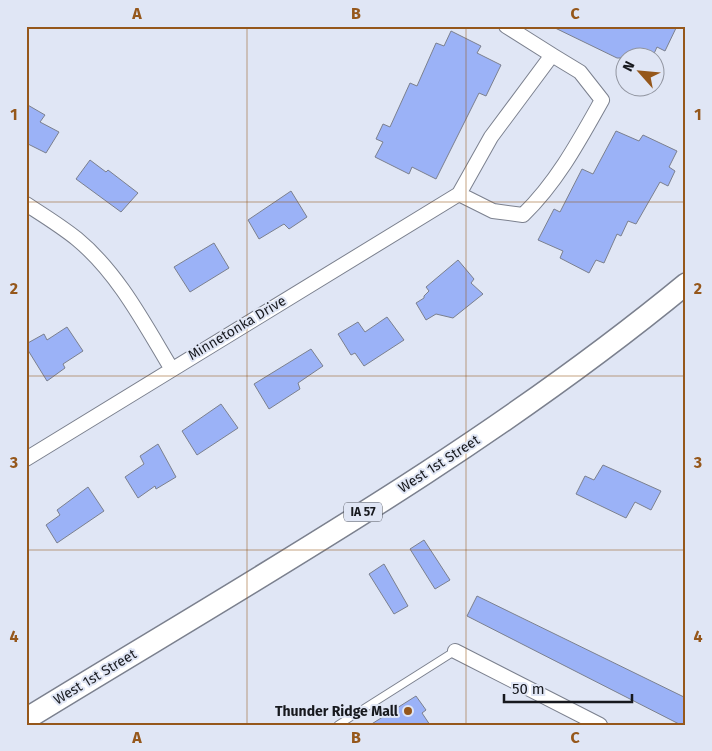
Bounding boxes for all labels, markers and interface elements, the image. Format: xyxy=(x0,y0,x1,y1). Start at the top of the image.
text: A xyxy=(131,4,142,23)
text: B xyxy=(351,4,361,23)
text: C xyxy=(570,4,580,23)
north arrow xyxy=(614,48,664,98)
text: N xyxy=(619,58,639,74)
text: 1 xyxy=(10,105,18,124)
text: 1 xyxy=(694,105,702,124)
text: 2 xyxy=(10,279,18,298)
text: 2 xyxy=(694,279,702,298)
street label: Minnetonka Drive xyxy=(185,292,289,364)
street label: West 1st Street xyxy=(395,431,484,497)
text: 3 xyxy=(9,453,18,472)
text: 3 xyxy=(693,453,702,472)
road number: IA 57 xyxy=(344,502,382,522)
text: 4 xyxy=(9,627,19,646)
text: 4 xyxy=(693,627,703,646)
street label: West 1st Street xyxy=(50,645,140,708)
scale bar xyxy=(504,671,632,703)
text: 50 m xyxy=(512,680,545,698)
place label: Thunder Ridge Mall xyxy=(275,703,399,720)
marker: Thunder Ridge Mall xyxy=(402,705,414,717)
text: A xyxy=(131,728,142,747)
text: B xyxy=(351,728,361,747)
text: C xyxy=(570,728,580,747)

